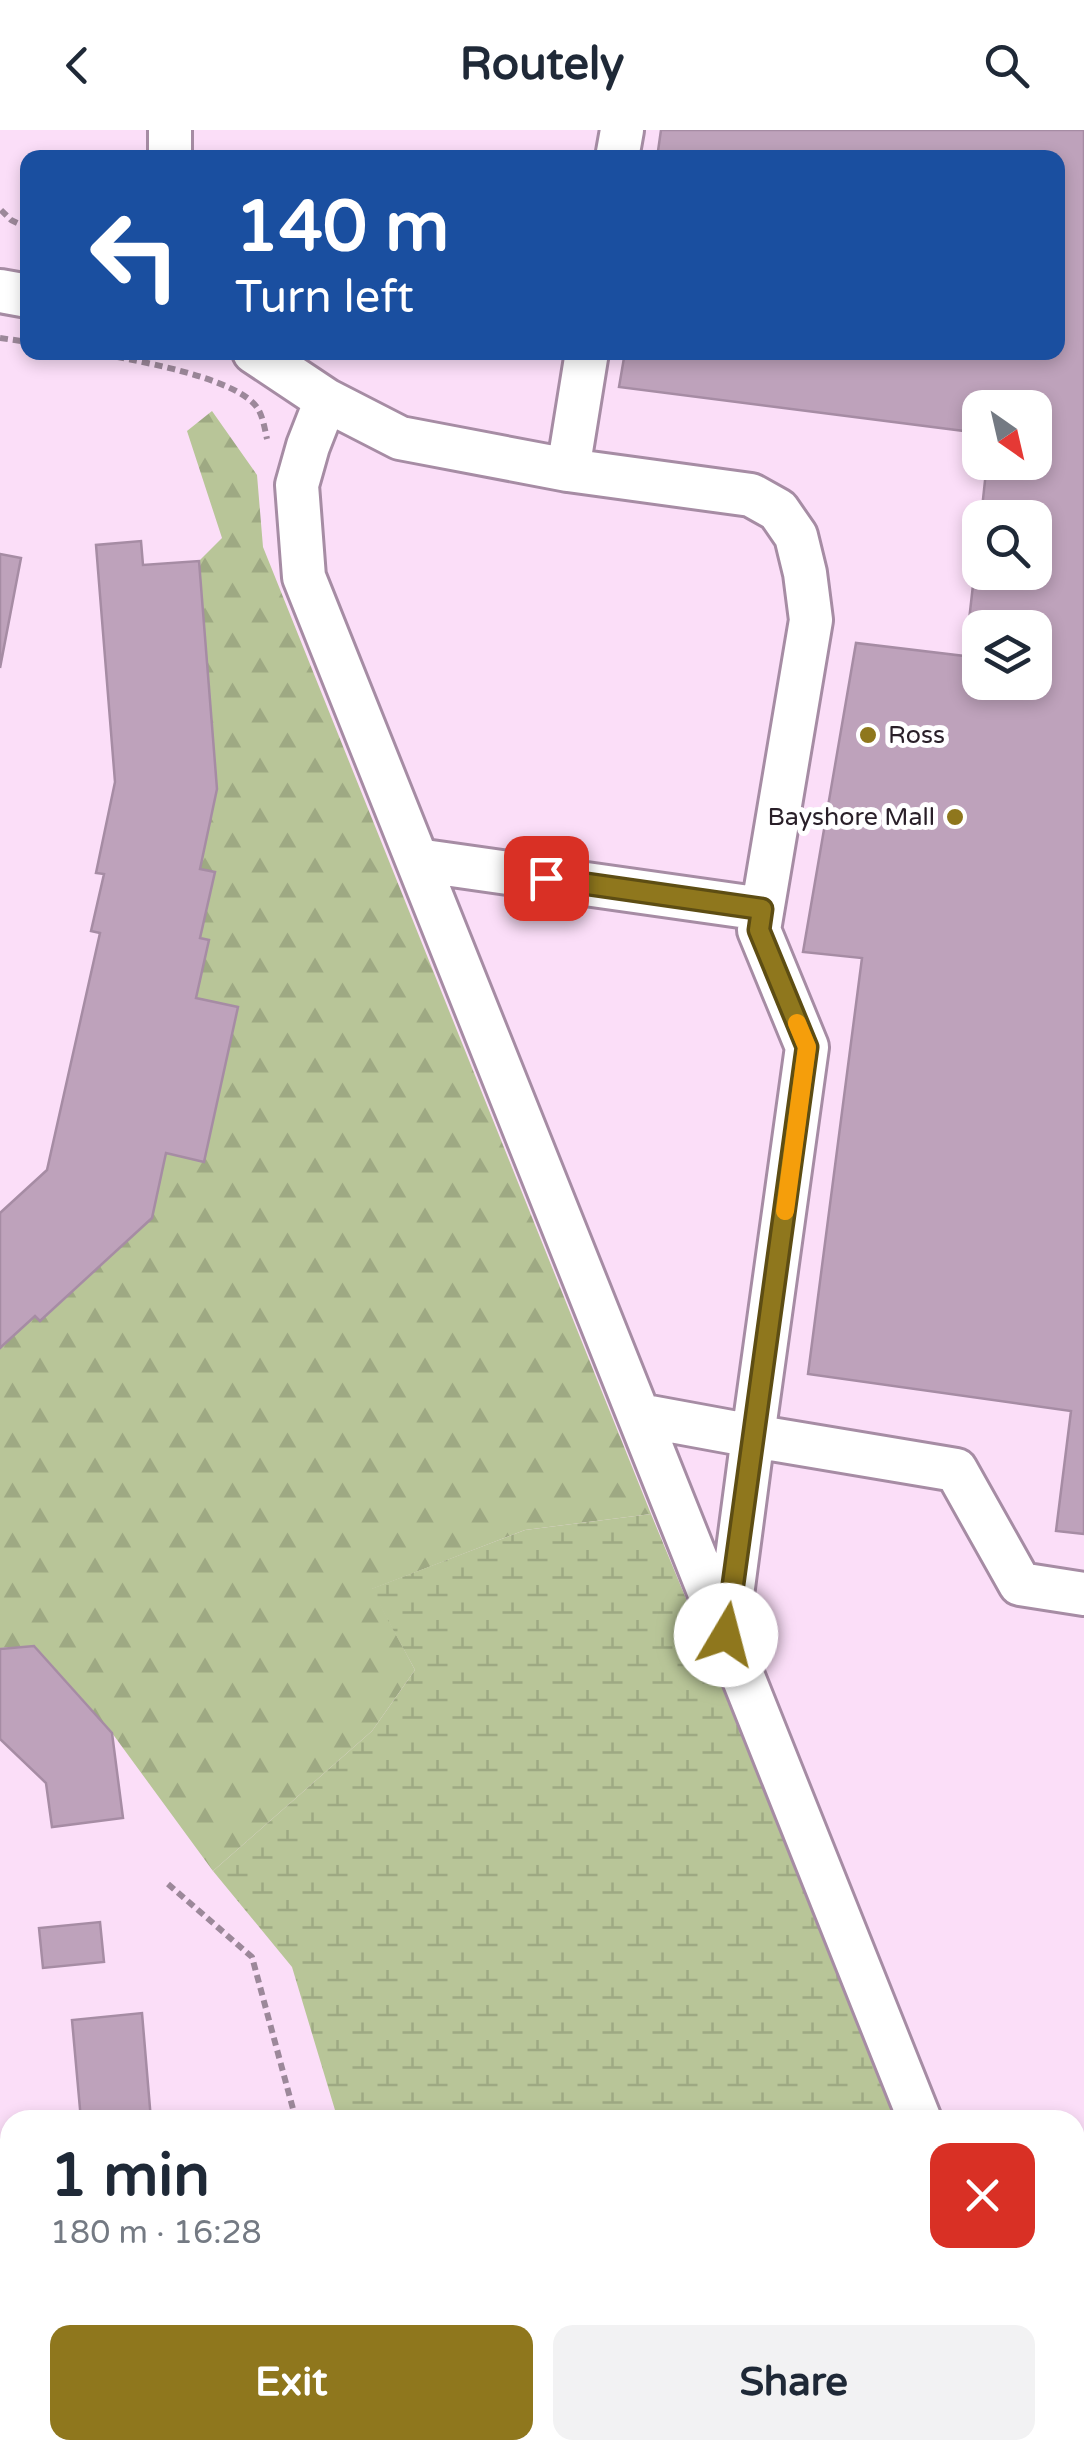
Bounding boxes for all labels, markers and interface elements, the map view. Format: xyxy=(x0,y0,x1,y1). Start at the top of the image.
icon: back xyxy=(50,38,105,93)
text: Routely xyxy=(460,38,624,92)
icon: search xyxy=(979,38,1034,93)
text: 140 m xyxy=(235,186,449,270)
icon: left xyxy=(70,190,200,320)
text: Turn left xyxy=(235,271,414,325)
north arrow xyxy=(962,390,1052,480)
map controls xyxy=(962,390,1052,700)
button: search xyxy=(962,500,1052,590)
button: layers xyxy=(962,610,1052,700)
place label: Ross xyxy=(888,720,945,750)
marker: Ross xyxy=(857,724,879,746)
place label: Bayshore Mall xyxy=(767,802,935,832)
marker: Bayshore Mall xyxy=(944,806,966,828)
pin xyxy=(504,836,589,921)
icon: arrive xyxy=(519,851,574,906)
position arrow xyxy=(674,1583,778,1687)
text: 1 min xyxy=(50,2140,210,2212)
button: close xyxy=(930,2143,1035,2248)
text: 180 m · 16:28 xyxy=(50,2214,262,2252)
button: Exit xyxy=(50,2325,533,2440)
button: Share xyxy=(553,2325,1035,2440)

